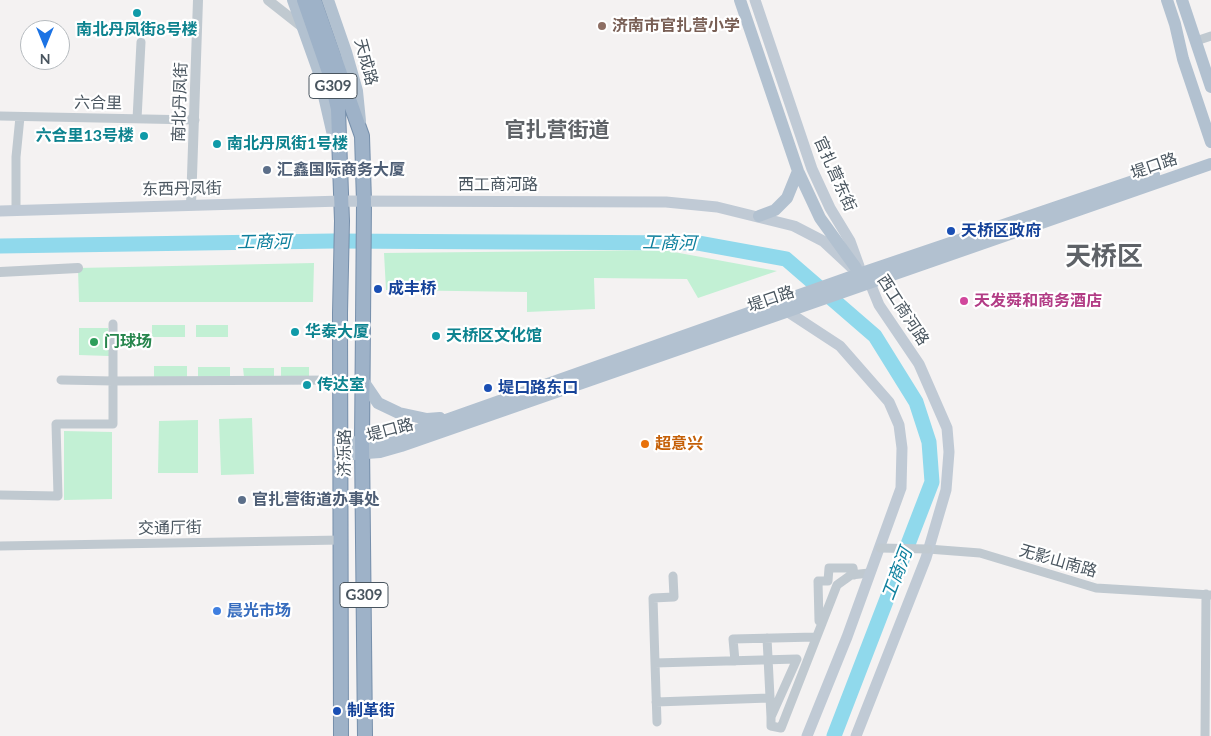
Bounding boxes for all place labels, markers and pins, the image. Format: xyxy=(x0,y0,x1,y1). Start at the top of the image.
marker: 南北丹凤街8号楼 xyxy=(131,7,143,19)
place label: 济南市官扎营小学 xyxy=(612,16,740,36)
place label: 南北丹凤街8号楼 xyxy=(76,20,198,40)
marker: 济南市官扎营小学 xyxy=(596,20,608,32)
place label: 六合里13号楼 xyxy=(35,126,134,146)
marker: 六合里13号楼 xyxy=(138,130,150,142)
place label: 南北丹凤街1号楼 xyxy=(227,134,348,154)
marker: 南北丹凤街1号楼 xyxy=(211,138,223,150)
place label: 汇鑫国际商务大厦 xyxy=(277,160,405,180)
marker: 汇鑫国际商务大厦 xyxy=(261,164,273,176)
place label: 天桥区政府 xyxy=(961,221,1041,241)
marker: 天桥区政府 xyxy=(945,225,957,237)
place label: 成丰桥 xyxy=(388,279,436,299)
marker: 成丰桥 xyxy=(372,283,384,295)
place label: 天发舜和商务酒店 xyxy=(974,291,1102,311)
marker: 天发舜和商务酒店 xyxy=(958,295,970,307)
place label: 华泰大厦 xyxy=(305,322,369,342)
marker: 华泰大厦 xyxy=(289,326,301,338)
place label: 天桥区文化馆 xyxy=(446,326,542,346)
marker: 天桥区文化馆 xyxy=(430,330,442,342)
place label: 门球场 xyxy=(104,332,152,352)
marker: 门球场 xyxy=(88,336,100,348)
place label: 传达室 xyxy=(317,375,365,395)
place label: 堤口路东口 xyxy=(498,378,578,398)
marker: 传达室 xyxy=(301,379,313,391)
marker: 堤口路东口 xyxy=(482,382,494,394)
place label: 超意兴 xyxy=(655,434,703,454)
marker: 超意兴 xyxy=(639,438,651,450)
place label: 官扎营街道办事处 xyxy=(252,490,380,510)
marker: 官扎营街道办事处 xyxy=(236,494,248,506)
place label: 晨光市场 xyxy=(227,601,291,621)
marker: 晨光市场 xyxy=(211,605,223,617)
place label: 制革街 xyxy=(347,701,395,721)
marker: 制革街 xyxy=(331,705,343,717)

